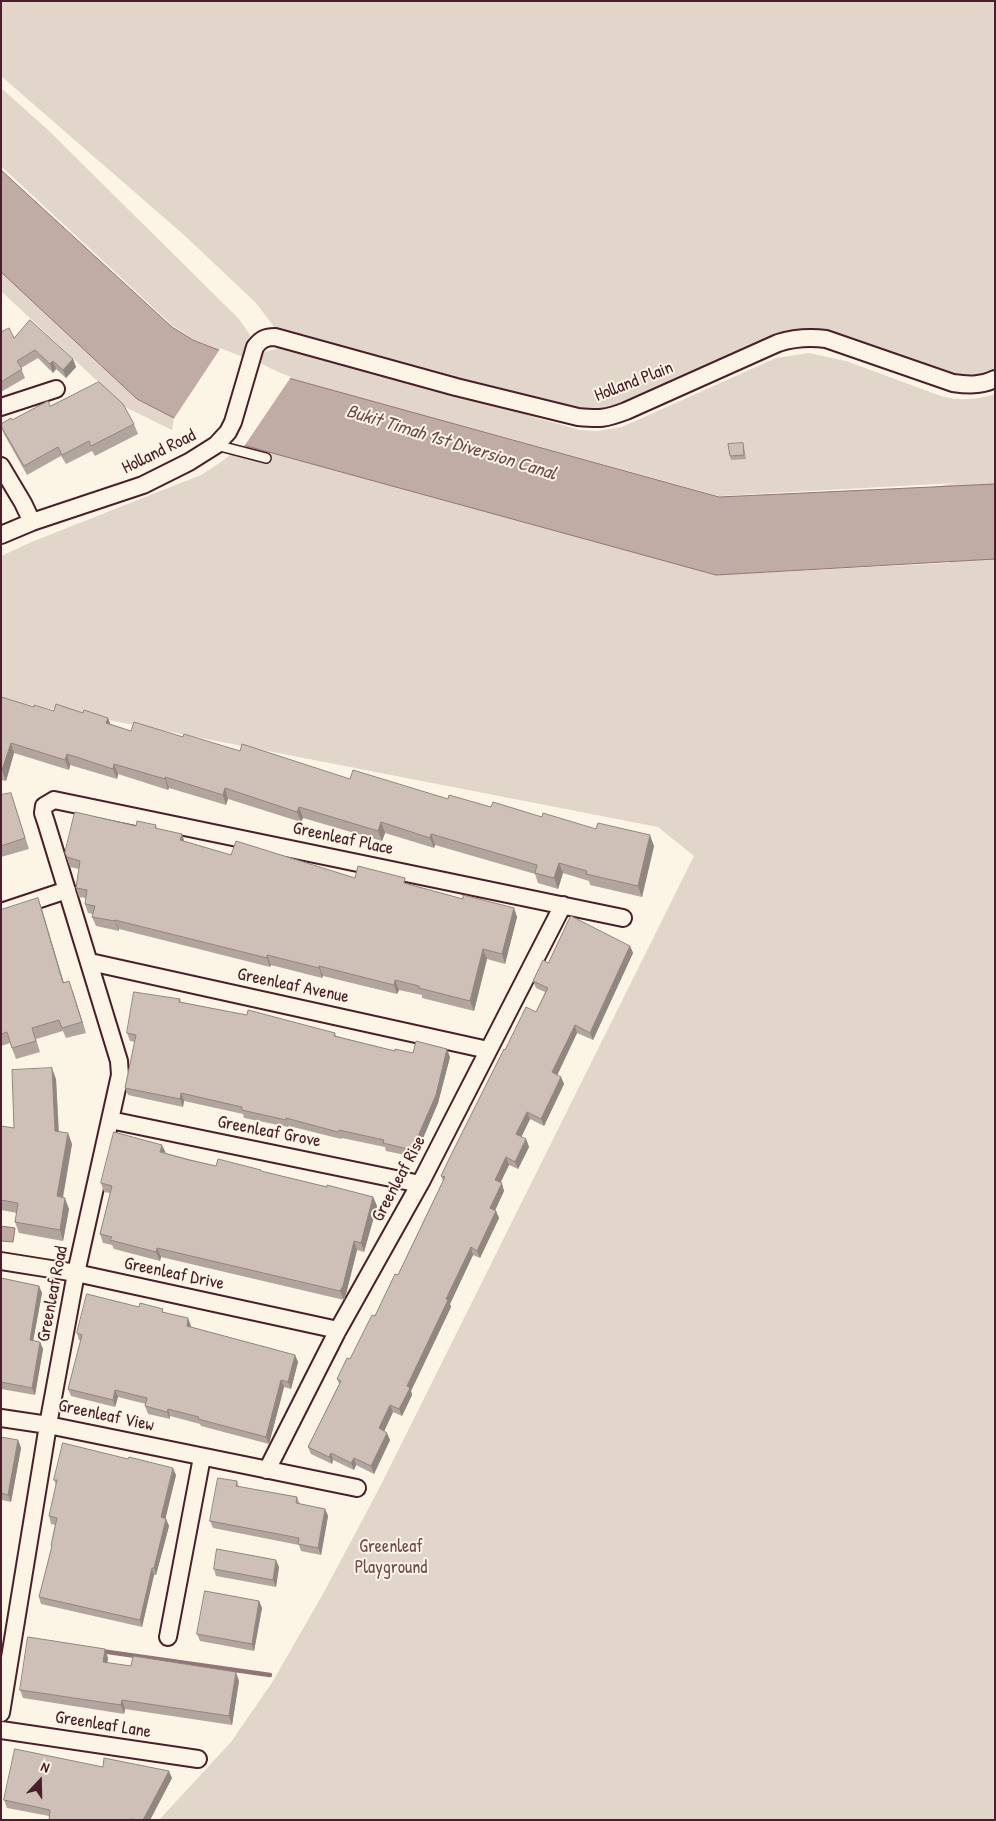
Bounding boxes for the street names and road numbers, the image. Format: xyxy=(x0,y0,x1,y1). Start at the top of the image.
street label: Holland Plain xyxy=(592,357,676,407)
street label: Holland Road xyxy=(119,425,199,479)
street label: Greenleaf Place xyxy=(291,818,395,860)
street label: Greenleaf Avenue xyxy=(235,964,351,1008)
street label: Greenleaf Grove xyxy=(215,1111,323,1153)
street label: Greenleaf Rise xyxy=(367,1132,431,1226)
street label: Greenleaf Road xyxy=(33,1244,73,1344)
street label: Greenleaf Drive xyxy=(122,1253,226,1295)
street label: Greenleaf View xyxy=(56,1395,156,1437)
street label: Greenleaf Lane xyxy=(54,1707,152,1743)

